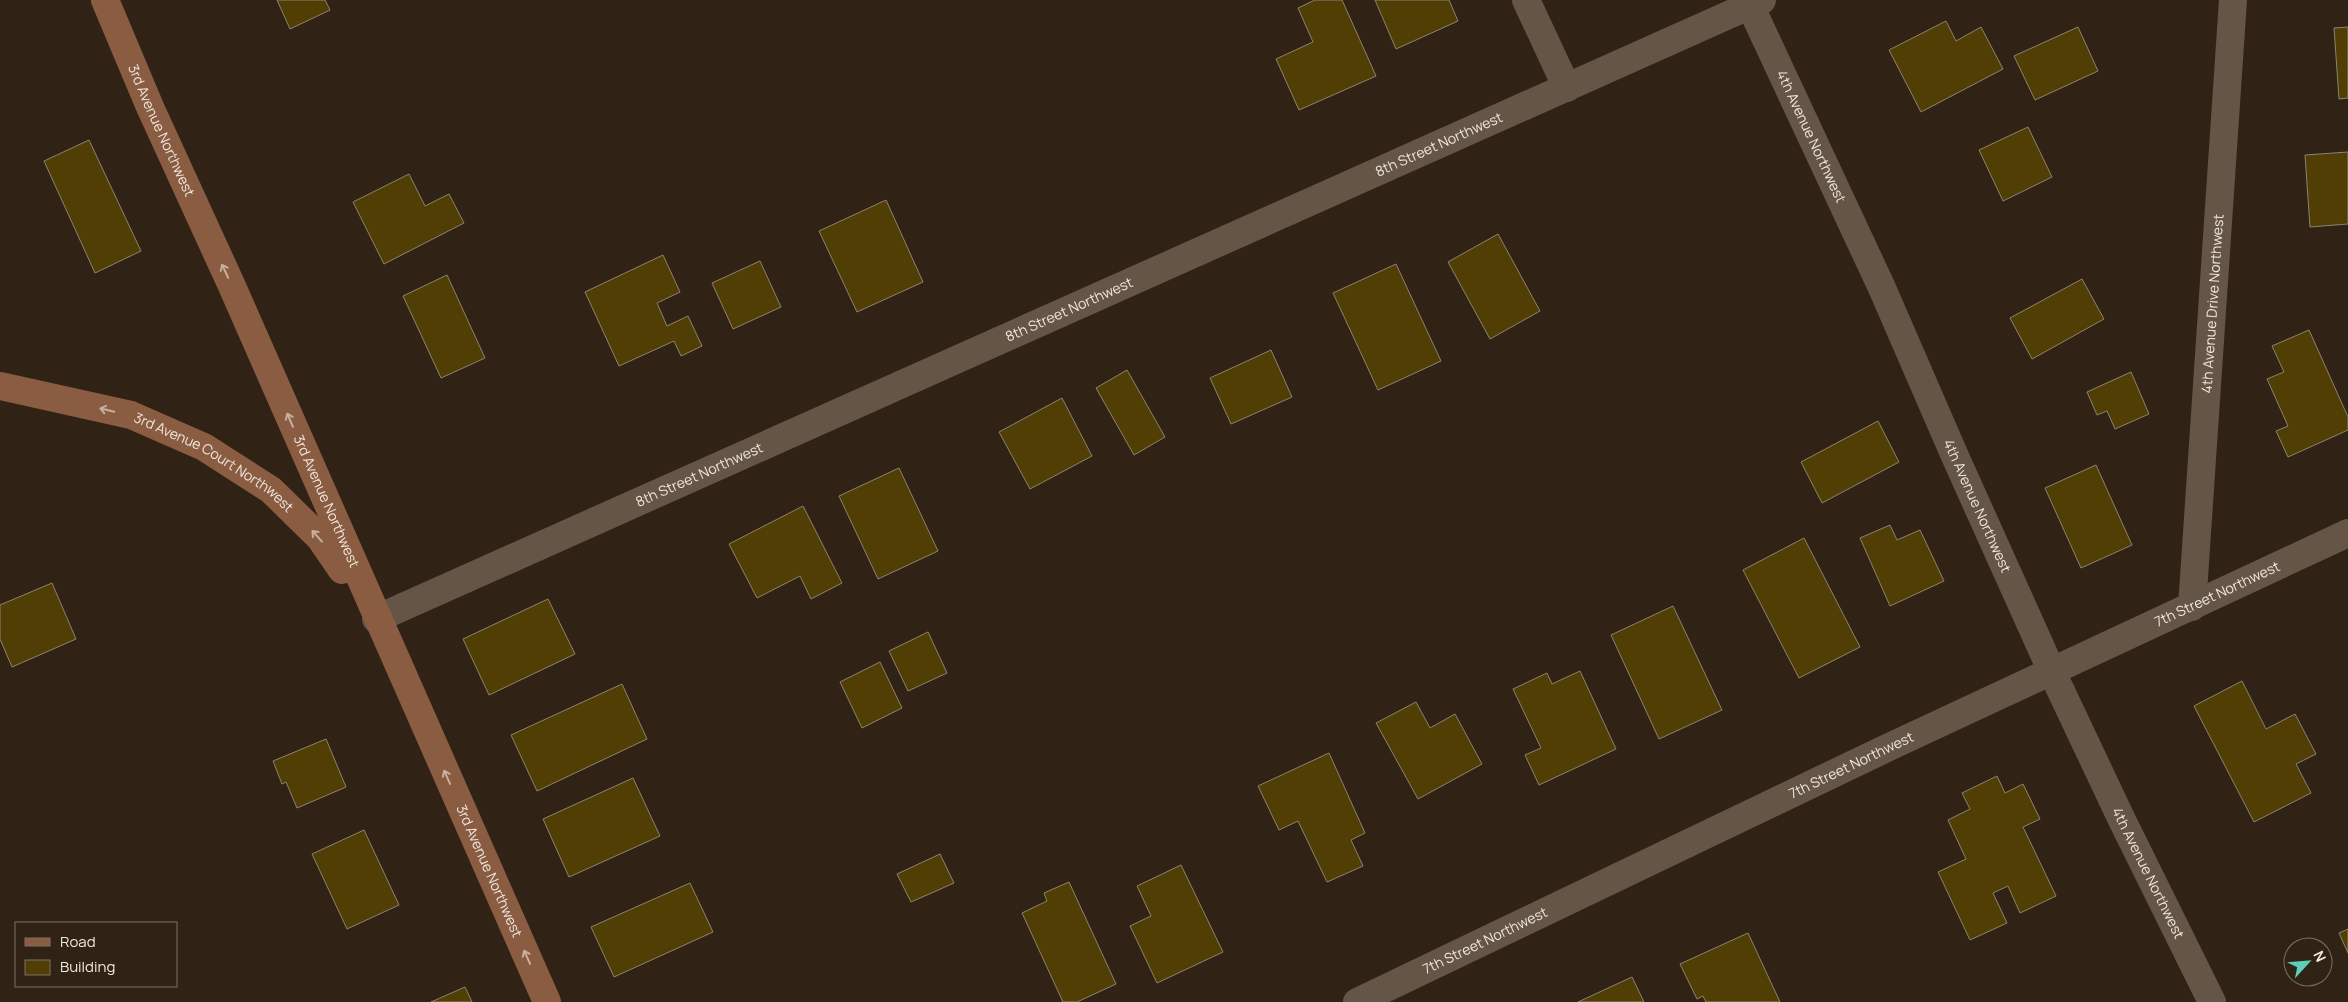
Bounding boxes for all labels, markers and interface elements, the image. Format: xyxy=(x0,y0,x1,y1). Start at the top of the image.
street label: 3rd Avenue Northwest xyxy=(124,61,200,200)
street label: 4th Avenue Northwest xyxy=(1773,67,1851,206)
street label: 8th Street Northwest xyxy=(1372,107,1506,181)
street label: 4th Avenue Drive Northwest xyxy=(2196,213,2228,394)
one-way arrow xyxy=(219,264,229,279)
street label: 8th Street Northwest xyxy=(1002,272,1136,346)
one-way arrow xyxy=(99,404,115,414)
street label: 3rd Avenue Court Northwest xyxy=(131,408,298,516)
one-way arrow xyxy=(284,413,294,428)
street label: 3rd Avenue Northwest xyxy=(290,432,365,571)
street label: 4th Avenue Northwest xyxy=(1940,436,2016,576)
street label: 8th Street Northwest xyxy=(632,437,766,511)
one-way arrow xyxy=(312,530,323,543)
street label: 7th Street Northwest xyxy=(2151,556,2283,631)
street label: 7th Street Northwest xyxy=(1785,727,1917,803)
one-way arrow xyxy=(441,770,451,785)
street label: 3rd Avenue Northwest xyxy=(452,801,527,940)
street label: 4th Avenue Northwest xyxy=(2108,804,2189,942)
street label: 7th Street Northwest xyxy=(1419,902,1551,978)
legend xyxy=(15,922,178,987)
text: Road xyxy=(60,931,96,952)
north arrow xyxy=(2283,937,2333,987)
text: N xyxy=(2309,947,2331,965)
one-way arrow xyxy=(521,950,531,965)
text: Building xyxy=(60,956,115,977)

